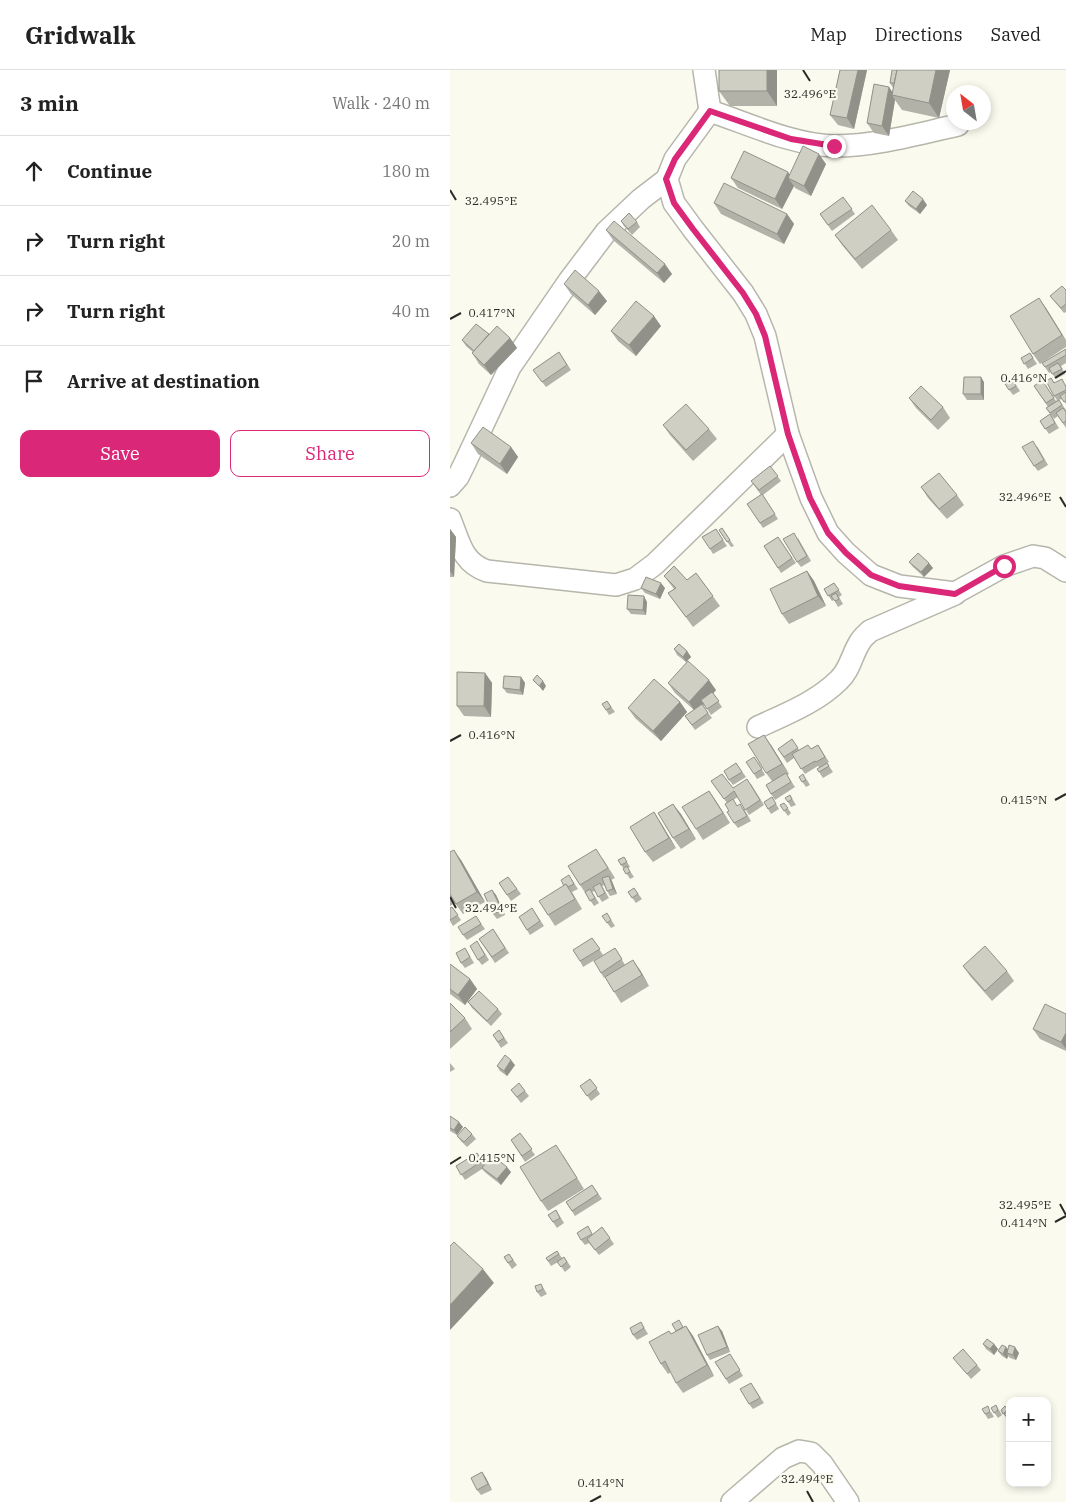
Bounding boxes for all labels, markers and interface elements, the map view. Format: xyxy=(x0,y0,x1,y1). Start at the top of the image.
text: Gridwalk xyxy=(25,19,135,51)
text: Map xyxy=(810,23,847,46)
text: Directions xyxy=(875,23,963,46)
text: Saved xyxy=(991,23,1041,46)
north arrow xyxy=(946,85,991,130)
text: 32.496°E xyxy=(784,86,836,101)
text: 3 min xyxy=(20,89,79,117)
text: Walk · 240 m xyxy=(332,93,430,113)
route end xyxy=(823,135,846,158)
icon: ahead xyxy=(20,157,48,185)
text: Continue xyxy=(67,159,152,183)
text: 180 m xyxy=(382,161,430,181)
text: 32.495°E xyxy=(465,193,517,208)
icon: right xyxy=(20,227,48,255)
text: Turn right xyxy=(67,229,165,253)
text: 20 m xyxy=(392,231,430,251)
icon: right xyxy=(20,297,48,325)
text: Turn right xyxy=(67,299,165,323)
text: 40 m xyxy=(392,301,430,321)
text: 0.417°N xyxy=(469,305,515,320)
icon: arrive xyxy=(20,367,48,395)
text: Arrive at destination xyxy=(67,369,260,393)
text: 0.416°N xyxy=(1001,370,1047,385)
button: Save xyxy=(20,430,220,477)
button: Share xyxy=(230,430,430,477)
text: 32.496°E xyxy=(999,489,1051,504)
route start xyxy=(993,555,1016,578)
text: 0.416°N xyxy=(469,727,515,742)
text: 0.415°N xyxy=(1001,792,1047,807)
text: 32.494°E xyxy=(465,900,517,915)
text: 0.415°N xyxy=(469,1150,515,1165)
text: 32.495°E xyxy=(999,1197,1051,1212)
text: 0.414°N xyxy=(1001,1215,1047,1230)
map controls xyxy=(1006,1397,1051,1487)
button: + xyxy=(1006,1397,1051,1442)
button: − xyxy=(1006,1442,1051,1487)
text: 32.494°E xyxy=(781,1471,833,1486)
text: 0.414°N xyxy=(578,1475,624,1490)

